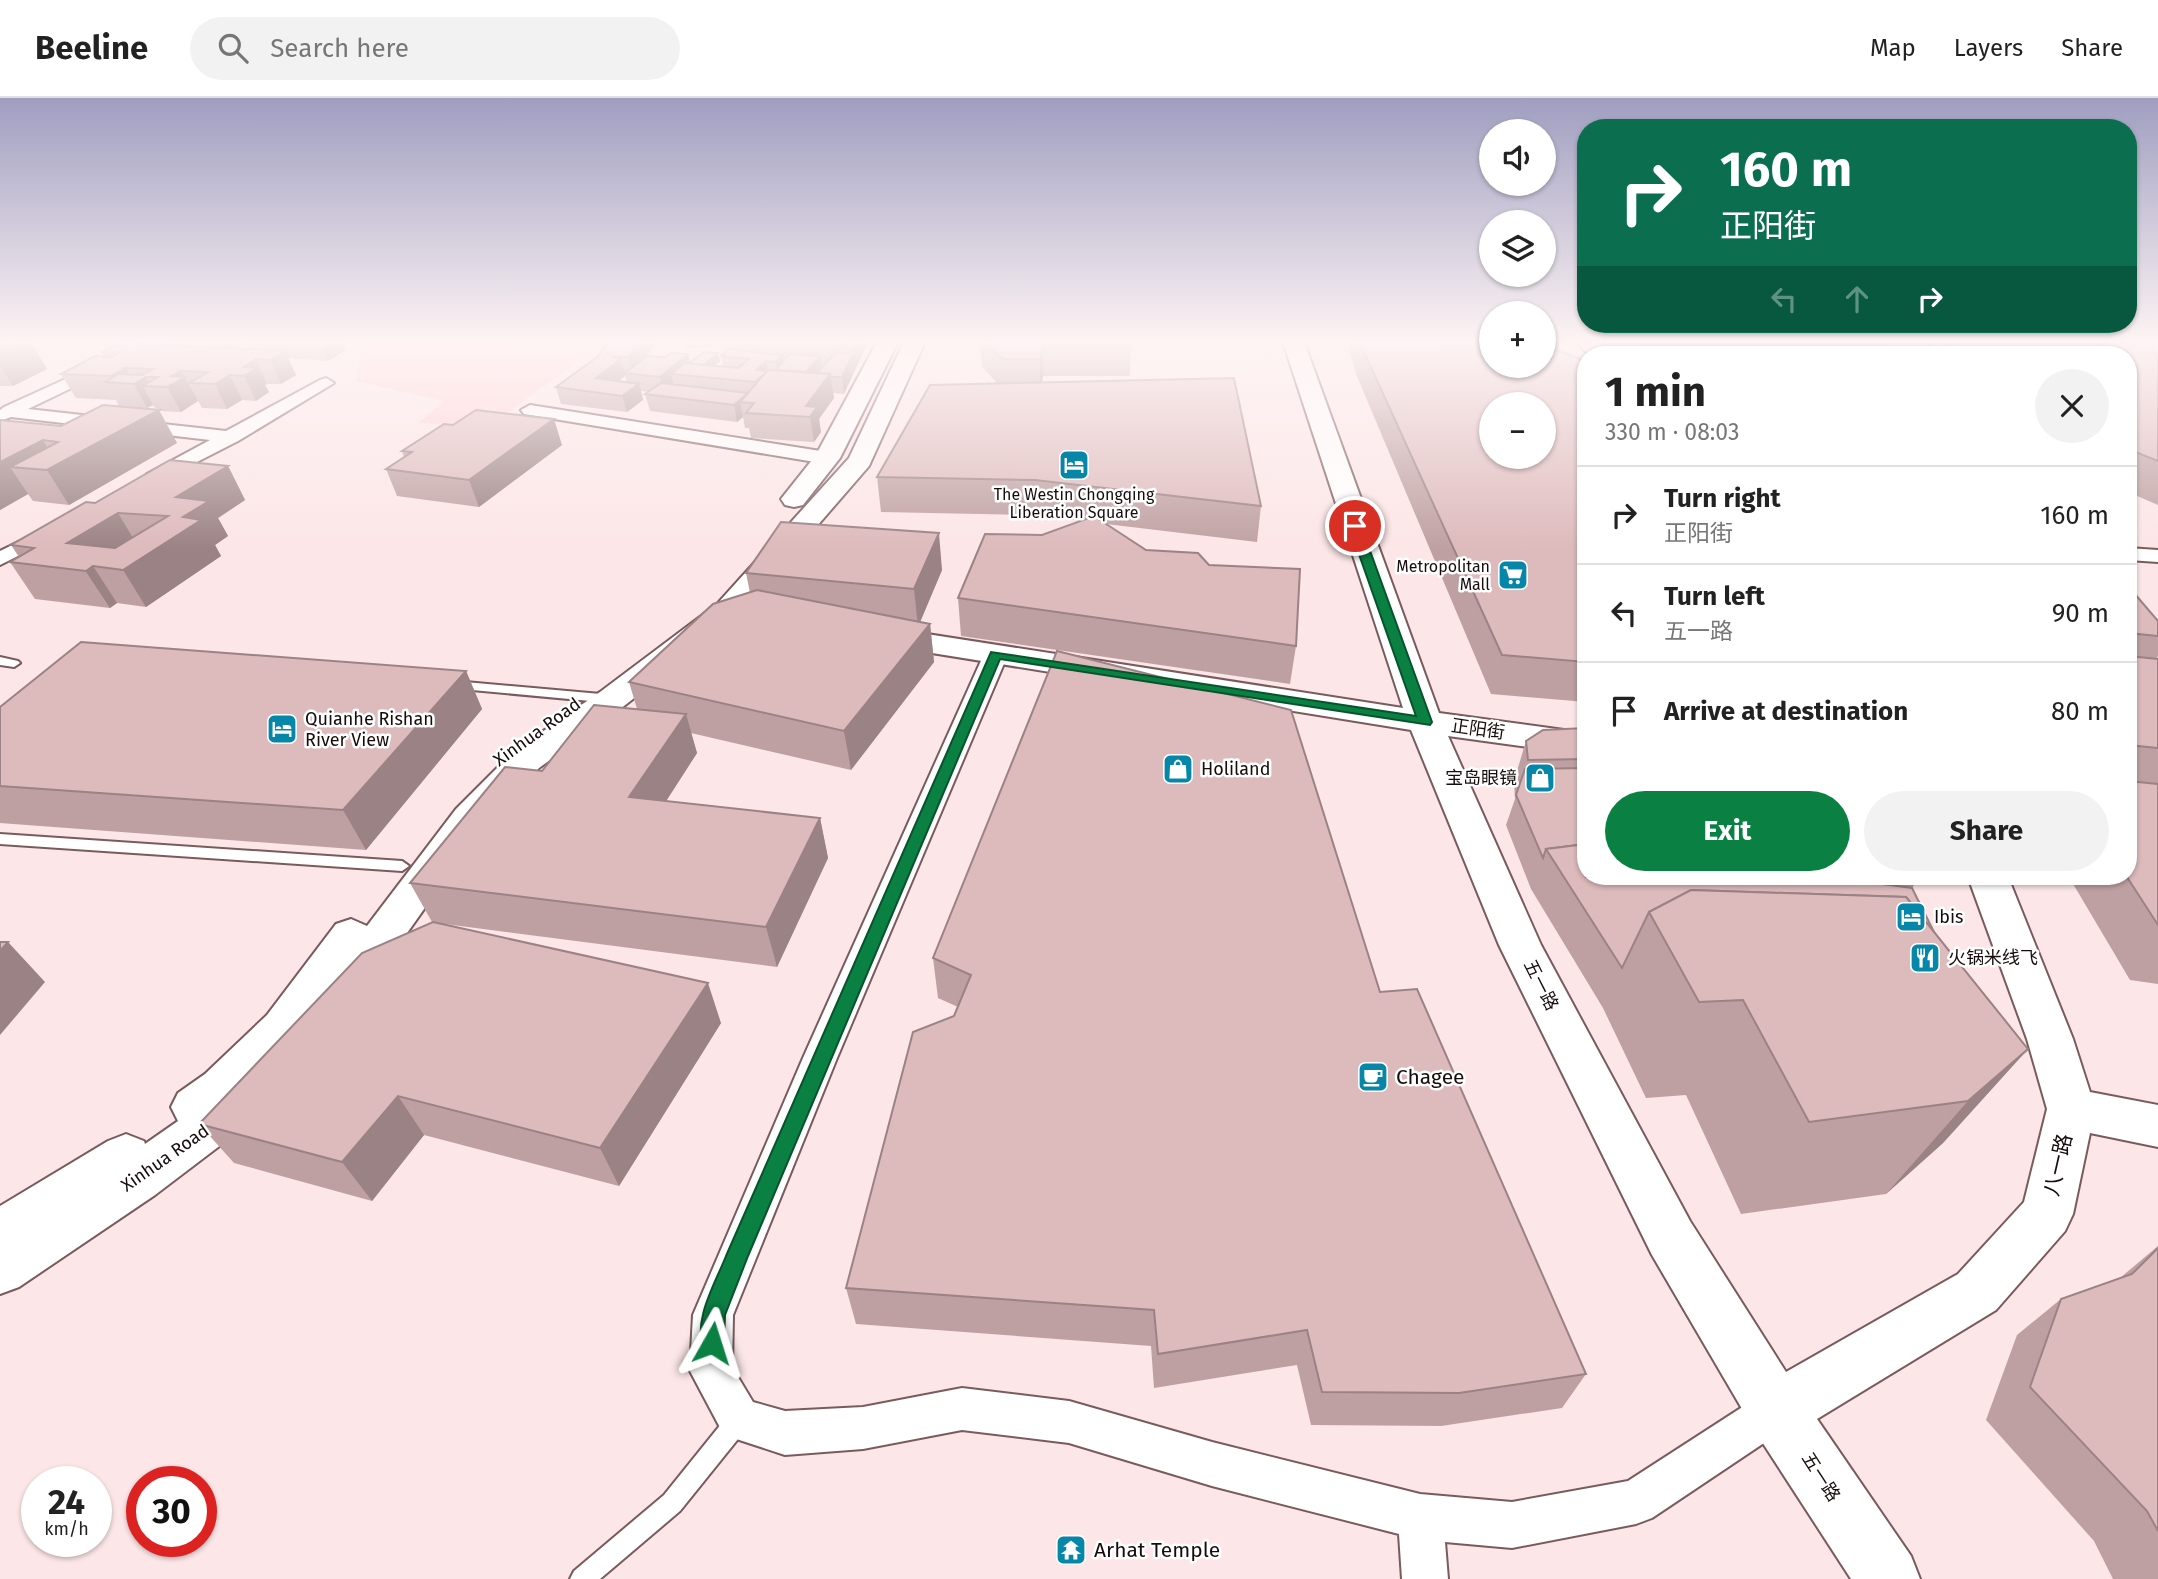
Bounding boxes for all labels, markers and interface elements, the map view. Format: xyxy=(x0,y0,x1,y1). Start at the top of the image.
search box xyxy=(190,17,680,80)
text: Beeline xyxy=(35,28,148,68)
icon: search xyxy=(214,29,252,67)
text: Search here xyxy=(270,33,409,64)
text: Map xyxy=(1870,34,1916,62)
text: Layers xyxy=(1954,34,2023,62)
text: Share xyxy=(2061,34,2123,62)
map controls xyxy=(1479,119,1556,469)
button: sound xyxy=(1479,119,1556,196)
text: 160 m xyxy=(1720,140,1852,199)
icon: right xyxy=(1605,147,1696,238)
text: 正阳街 xyxy=(1720,207,1816,245)
button: layers xyxy=(1479,210,1556,287)
icon: left xyxy=(1765,280,1803,318)
icon: ahead xyxy=(1838,280,1876,318)
icon: right xyxy=(1911,280,1949,318)
button: + xyxy=(1479,301,1556,378)
text: 1 min xyxy=(1605,367,1706,417)
button: close xyxy=(2035,369,2109,443)
button: − xyxy=(1479,392,1556,469)
text: 330 m · 08:03 xyxy=(1605,418,1739,446)
hotel icon: The Westin Chongqing Liberation Square xyxy=(1057,448,1091,482)
text: Turn right xyxy=(1664,483,1781,514)
place label: The Westin Chongqing Liberation Square xyxy=(994,485,1155,522)
pin xyxy=(1325,496,1385,556)
icon: right xyxy=(1605,496,1643,534)
text: 160 m xyxy=(2040,500,2109,531)
icon: arrive xyxy=(1336,507,1374,545)
text: 正阳街 xyxy=(1664,519,1733,547)
place label: Metropolitan Mall xyxy=(1396,557,1490,594)
supermarket icon: Metropolitan Mall xyxy=(1496,558,1530,592)
text: Turn left xyxy=(1664,581,1765,612)
icon: left xyxy=(1605,594,1643,632)
text: 90 m xyxy=(2052,598,2109,629)
text: 五一路 xyxy=(1664,617,1733,645)
icon: arrive xyxy=(1605,692,1643,730)
street label: Xinhua Road xyxy=(489,693,585,771)
text: Arrive at destination xyxy=(1664,696,1908,727)
text: 80 m xyxy=(2051,696,2109,727)
place label: Quianhe Rishan River View xyxy=(305,708,434,751)
hotel icon: Quianhe Rishan River View xyxy=(265,712,299,746)
street label: 正阳街 xyxy=(1450,714,1506,744)
shop icon: Holiland xyxy=(1161,752,1195,786)
place label: Holiland xyxy=(1201,758,1270,780)
shop icon: 宝岛眼镜 xyxy=(1523,761,1557,795)
place label: 宝岛眼镜 xyxy=(1445,767,1517,789)
button: Exit xyxy=(1605,791,1850,871)
button: Share xyxy=(1864,791,2109,871)
hotel icon: Ibis xyxy=(1894,900,1928,934)
place label: Ibis xyxy=(1934,906,1963,928)
restaurant icon: 火锅米线飞 xyxy=(1908,941,1942,975)
place label: 火锅米线飞 xyxy=(1948,947,2038,969)
street label: 五一路 xyxy=(1519,956,1563,1014)
cafe icon: Chagee xyxy=(1356,1060,1390,1094)
place label: Chagee xyxy=(1396,1064,1465,1090)
street label: Xinhua Road xyxy=(117,1120,213,1196)
street label: 八一路 xyxy=(2038,1131,2078,1199)
position arrow xyxy=(675,1306,749,1380)
street label: 五一路 xyxy=(1797,1448,1845,1506)
speed limit sign: 30 xyxy=(126,1466,217,1557)
text: 24 xyxy=(48,1481,85,1523)
text: km/h xyxy=(44,1518,89,1540)
temple icon: Arhat Temple xyxy=(1054,1533,1088,1567)
place label: Arhat Temple xyxy=(1094,1537,1220,1563)

